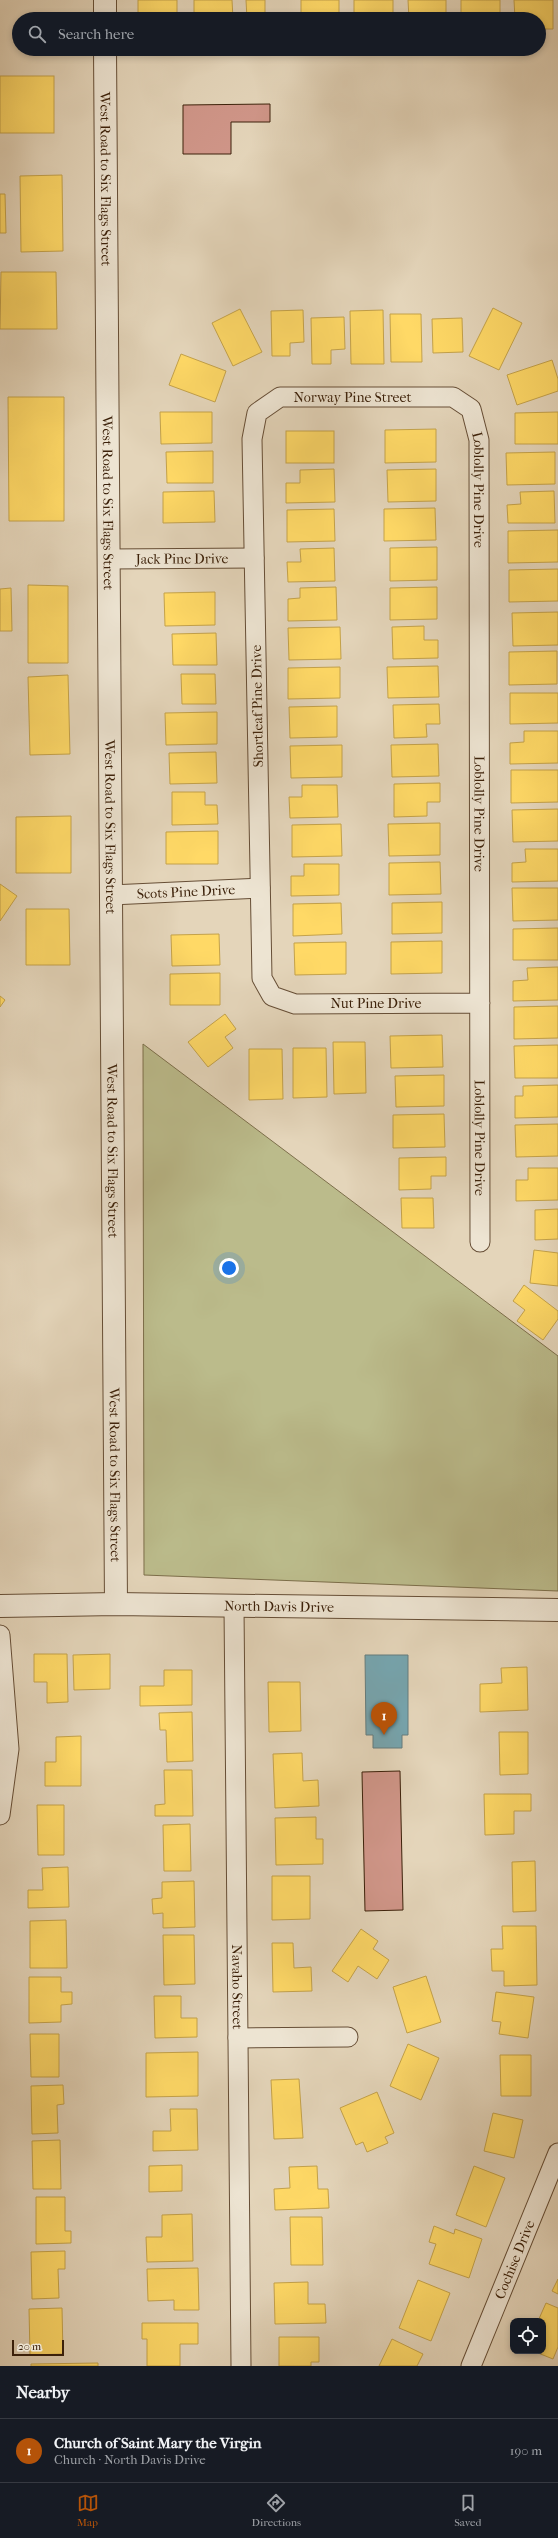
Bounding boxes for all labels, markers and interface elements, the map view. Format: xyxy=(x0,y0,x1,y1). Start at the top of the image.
search box xyxy=(12,12,546,56)
icon: search xyxy=(26,23,48,45)
text: Search here xyxy=(58,25,134,43)
street label: West Road to Six Flags Street xyxy=(96,91,115,266)
street label: Norway Pine Street xyxy=(293,389,411,406)
street label: West Road to Six Flags Street xyxy=(99,415,117,590)
street label: Loblolly Pine Drive xyxy=(468,430,487,548)
street label: Jack Pine Drive xyxy=(135,550,228,568)
street label: Shortleaf Pine Drive xyxy=(248,644,267,767)
street label: West Road to Six Flags Street xyxy=(101,739,119,914)
street label: Loblolly Pine Drive xyxy=(470,756,488,872)
street label: Scots Pine Drive xyxy=(136,881,236,903)
street label: Nut Pine Drive xyxy=(331,995,422,1012)
street label: West Road to Six Flags Street xyxy=(103,1063,121,1238)
street label: Loblolly Pine Drive xyxy=(471,1080,488,1196)
your location xyxy=(219,1258,239,1278)
street label: West Road to Six Flags Street xyxy=(105,1387,124,1562)
street label: North Davis Drive xyxy=(224,1597,334,1616)
pin: 1 xyxy=(371,1702,397,1735)
street label: Navaho Street xyxy=(228,1944,246,2029)
street label: Cochise Drive xyxy=(491,2218,539,2302)
map controls xyxy=(510,2318,546,2354)
button: locate xyxy=(510,2318,546,2354)
scale bar xyxy=(12,2338,64,2357)
text: 20 m xyxy=(18,2340,41,2353)
text: Nearby xyxy=(16,2382,70,2402)
text: Church of Saint Mary the Virgin xyxy=(54,2434,262,2452)
text: 1 xyxy=(27,2443,31,2458)
text: 190 m xyxy=(510,2443,542,2458)
text: Church · North Davis Drive xyxy=(54,2452,206,2467)
tab: Map xyxy=(77,2492,99,2529)
tab: Directions xyxy=(252,2492,301,2529)
tab: Saved xyxy=(454,2492,481,2529)

